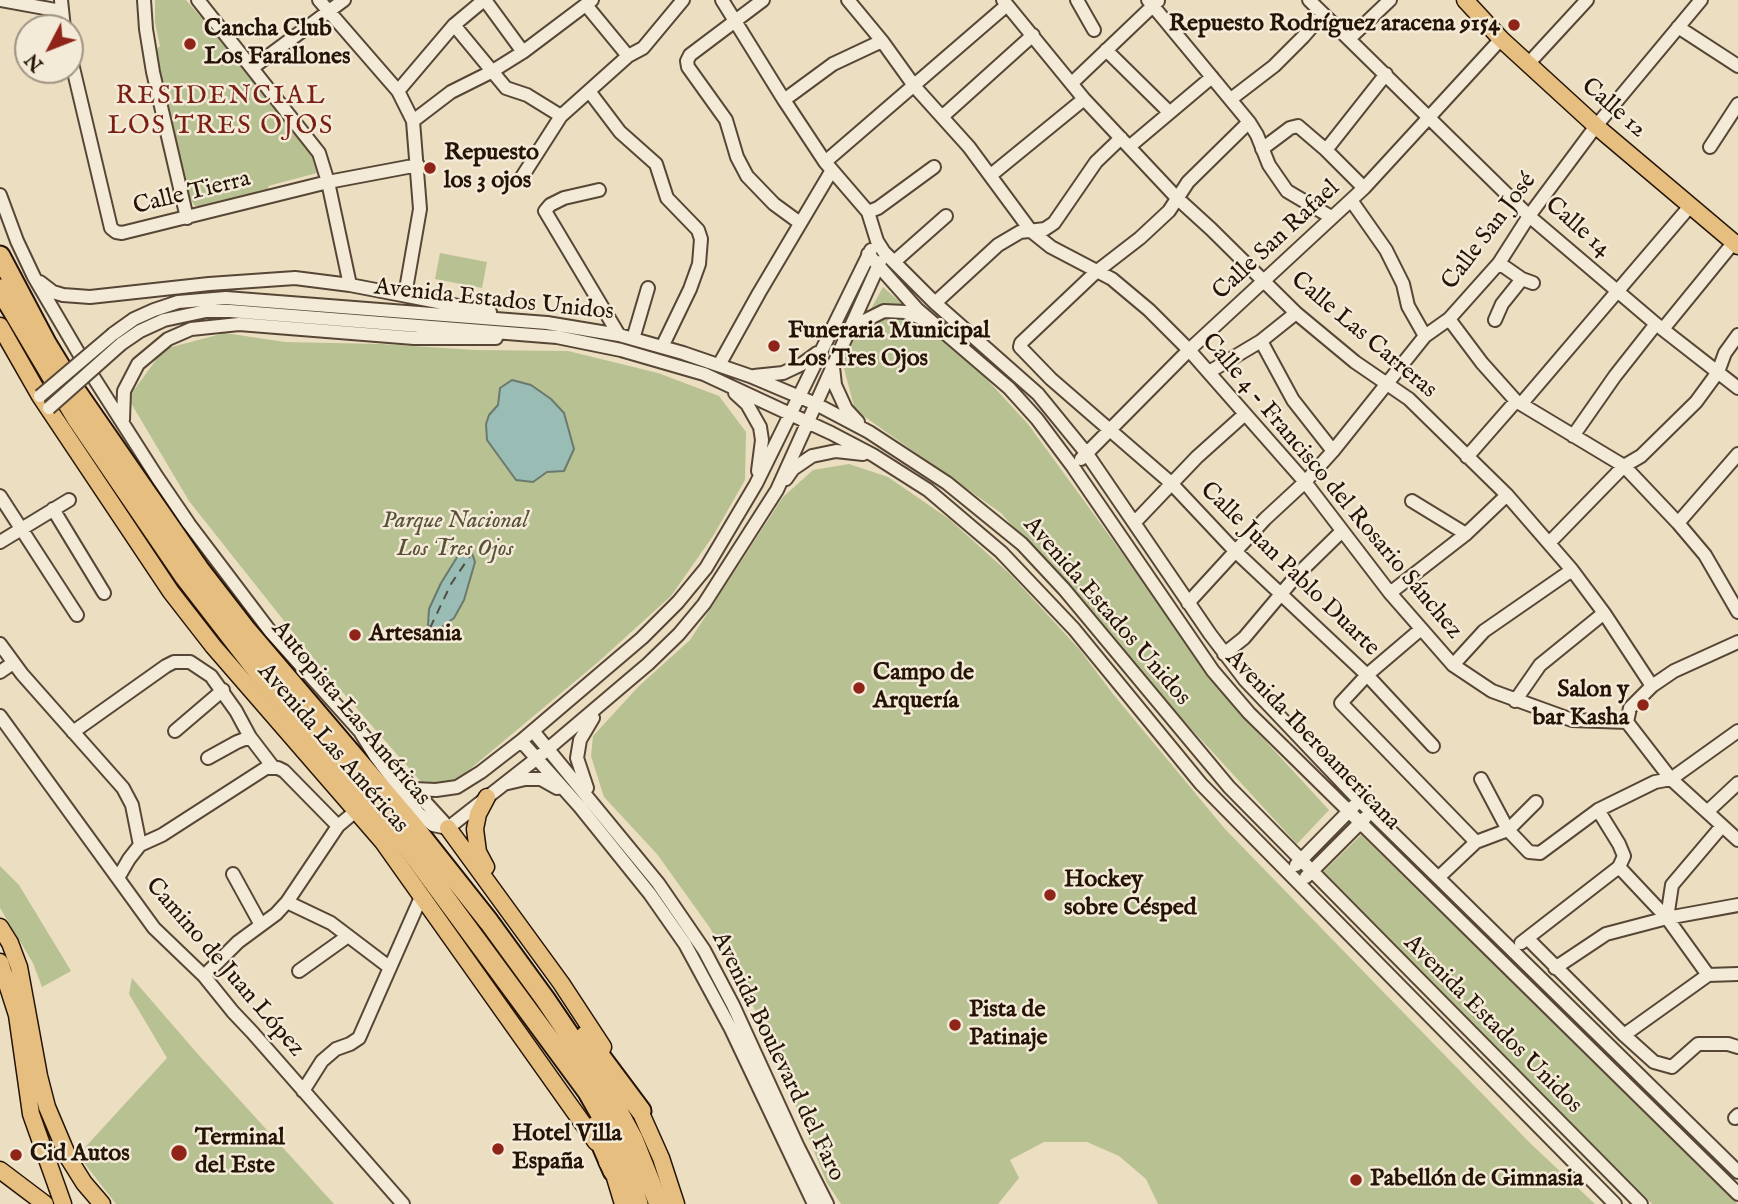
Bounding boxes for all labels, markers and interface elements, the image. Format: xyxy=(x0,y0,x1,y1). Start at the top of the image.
place label: Repuesto Rodríguez aracena 9154 xyxy=(1169,11,1500,39)
north arrow xyxy=(14,14,84,84)
place label: Cancha Club Los Farallones xyxy=(204,16,350,72)
marker: Repuesto Rodríguez aracena 9154 xyxy=(1506,17,1522,33)
marker: Cancha Club Los Farallones xyxy=(182,36,198,52)
text: N xyxy=(20,48,49,76)
street label: Calle 12 xyxy=(1574,73,1652,145)
district label: RESIDENCIAL LOS TRES OJOS xyxy=(109,82,333,144)
place label: Repuesto los 3 ojos xyxy=(444,140,539,196)
marker: Repuesto los 3 ojos xyxy=(422,160,438,176)
street label: Calle Tierra xyxy=(130,166,254,222)
street label: Calle San José xyxy=(1437,168,1543,296)
street label: Calle San Rafael xyxy=(1208,175,1346,307)
street label: Calle 14 xyxy=(1538,192,1616,264)
street label: Calle Las Carreras xyxy=(1284,267,1442,405)
street label: Avenida Estados Unidos xyxy=(373,274,615,328)
place label: Funeraria Municipal Los Tres Ojos xyxy=(788,318,990,374)
street label: Calle 4 - Francisco del Rosario Sánchez xyxy=(1195,328,1467,646)
marker: Funeraria Municipal Los Tres Ojos xyxy=(766,338,782,354)
street label: Calle Juan Pablo Duarte xyxy=(1193,477,1385,663)
park label: Parque Nacional Los Tres Ojos xyxy=(382,508,528,564)
street label: Avenida Estados Unidos xyxy=(1016,512,1196,712)
street label: Autopista Las Américas xyxy=(264,616,436,812)
place label: Artesania xyxy=(369,621,462,649)
marker: Artesania xyxy=(347,627,363,643)
street label: Avenida Iberoamericana xyxy=(1218,645,1406,837)
street label: Avenida Las Américas xyxy=(250,658,414,840)
place label: Campo de Arquería xyxy=(873,660,974,716)
place label: Salon y bar Kasha xyxy=(1532,677,1629,733)
marker: Campo de Arquería xyxy=(851,680,867,696)
marker: Salon y bar Kasha xyxy=(1635,697,1651,713)
place label: Hockey sobre Césped xyxy=(1064,867,1197,923)
street label: Camino de Juan López xyxy=(138,873,310,1063)
marker: Hockey sobre Césped xyxy=(1042,887,1058,903)
street label: Avenida Boulevard del Faro xyxy=(704,928,850,1186)
street label: Avenida Estados Unidos xyxy=(1397,930,1587,1120)
place label: Pista de Patinaje xyxy=(969,997,1048,1053)
marker: Pista de Patinaje xyxy=(947,1017,963,1033)
place label: Hotel Villa España xyxy=(512,1121,622,1177)
place label: Terminal del Este xyxy=(195,1125,285,1181)
place label: Cid Autos xyxy=(30,1141,130,1169)
marker: Hotel Villa España xyxy=(490,1141,506,1157)
marker: Terminal del Este xyxy=(169,1143,189,1163)
marker: Cid Autos xyxy=(8,1147,24,1163)
place label: Pabellón de Gimnasia xyxy=(1370,1166,1583,1194)
marker: Pabellón de Gimnasia xyxy=(1348,1172,1364,1188)

